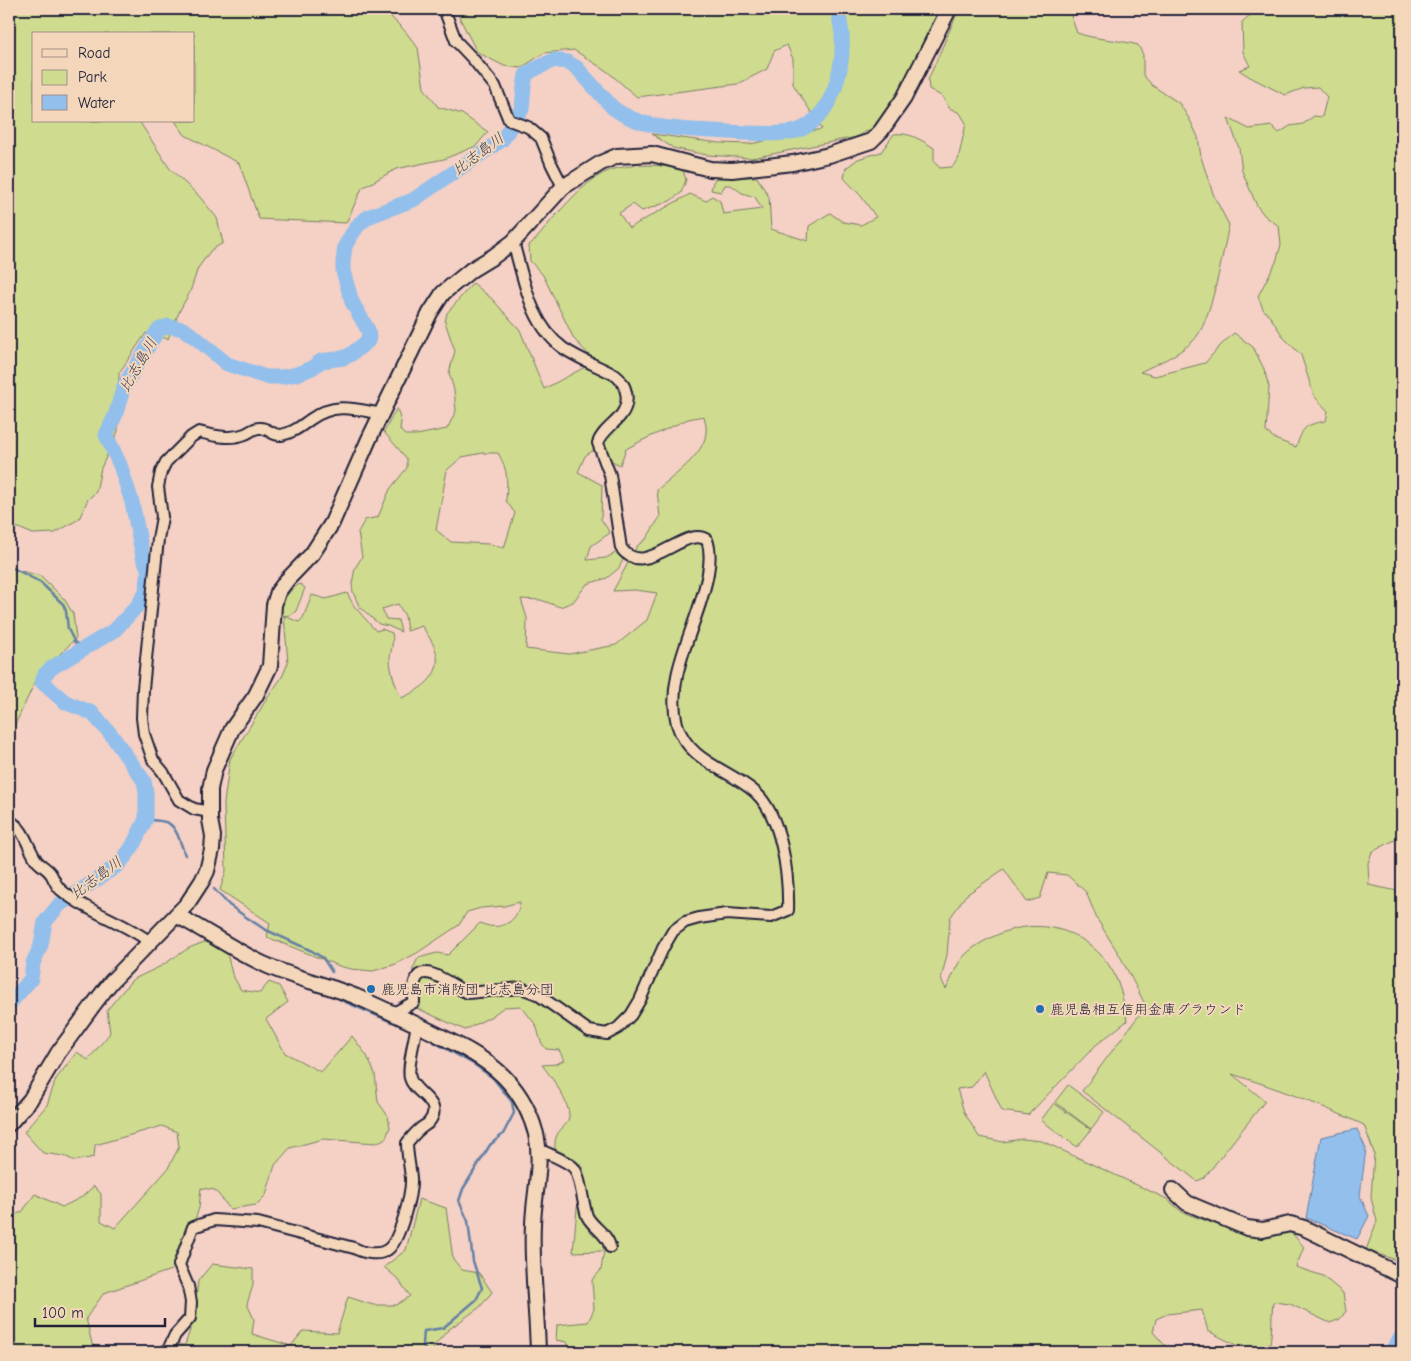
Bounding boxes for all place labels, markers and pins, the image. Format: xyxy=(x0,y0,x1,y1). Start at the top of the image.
place label: 鹿児島市消防団 比志島分団 xyxy=(381,981,554,998)
marker: 鹿児島市消防団 比志島分団 xyxy=(365,983,377,995)
place label: 鹿児島相互信用金庫グラウンド xyxy=(1050,1001,1246,1018)
marker: 鹿児島相互信用金庫グラウンド xyxy=(1034,1003,1046,1015)

